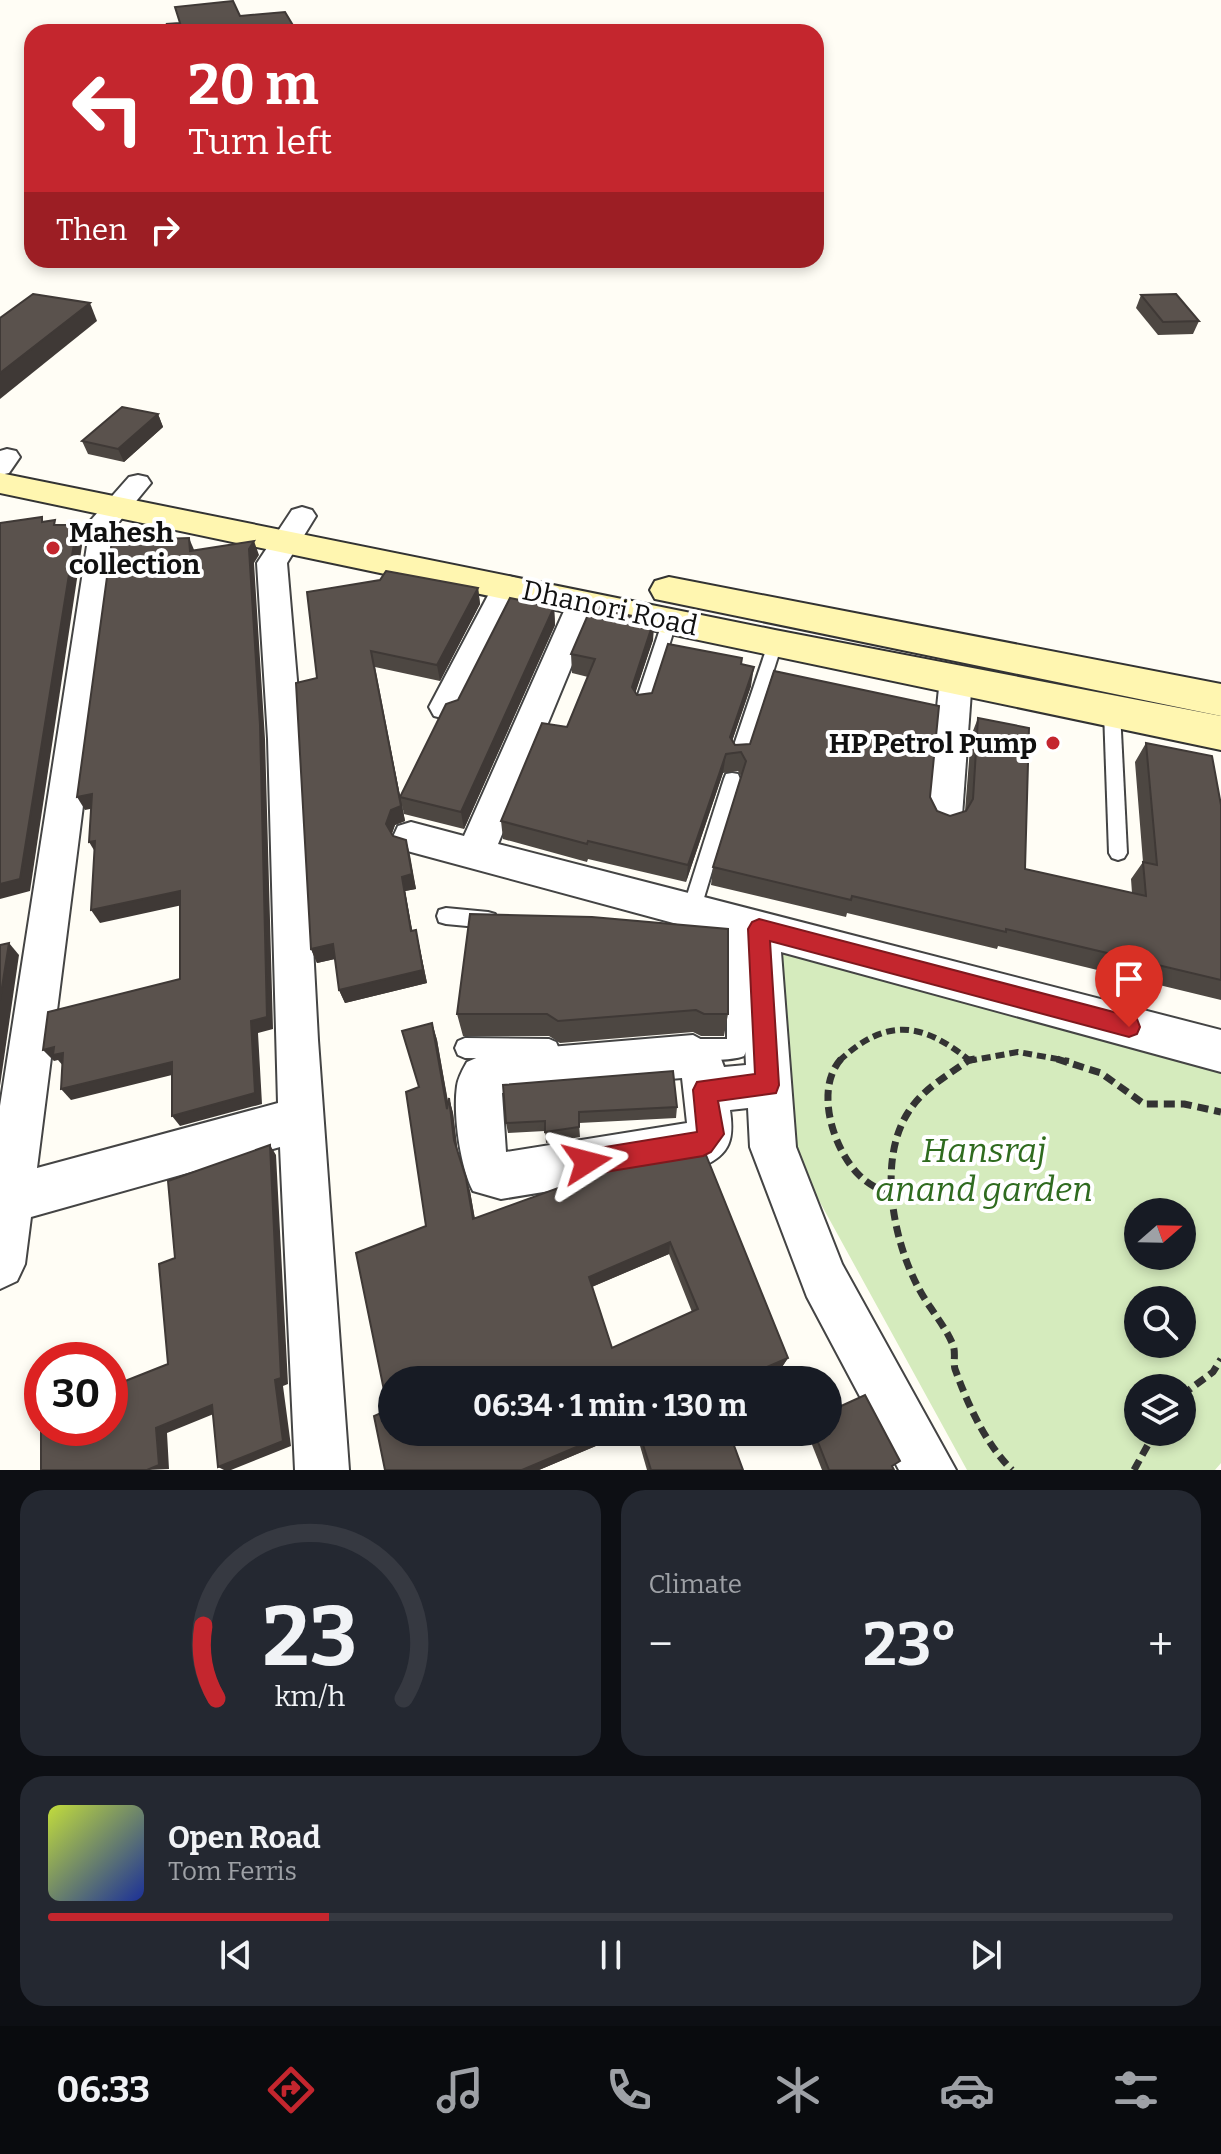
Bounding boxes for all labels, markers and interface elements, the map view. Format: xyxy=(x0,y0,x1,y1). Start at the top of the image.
text: 20 m xyxy=(188,52,319,119)
icon: left xyxy=(56,56,160,160)
text: Turn left xyxy=(188,120,332,164)
icon: right xyxy=(143,208,187,252)
text: Then xyxy=(56,212,127,248)
place label: Mahesh collection xyxy=(69,516,200,581)
marker: Mahesh collection xyxy=(44,539,62,557)
street label: Dhanori Road xyxy=(519,573,701,643)
place label: HP Petrol Pump xyxy=(829,727,1037,760)
marker: HP Petrol Pump xyxy=(1044,734,1062,752)
pin xyxy=(1095,945,1163,1027)
icon: arrive xyxy=(1107,957,1151,1001)
position arrow xyxy=(545,1120,629,1204)
park label: Hansraj anand garden xyxy=(875,1130,1093,1210)
north arrow xyxy=(1124,1198,1196,1270)
map controls xyxy=(1124,1198,1196,1446)
button: search xyxy=(1124,1286,1196,1358)
speed limit sign: 30 xyxy=(24,1342,128,1446)
button: layers xyxy=(1124,1374,1196,1446)
text: 06:34 · 1 min · 130 m xyxy=(473,1388,747,1424)
text: Climate xyxy=(649,1569,742,1600)
text: 23 xyxy=(263,1587,358,1687)
text: 23° xyxy=(863,1609,958,1681)
text: − xyxy=(649,1618,673,1671)
text: + xyxy=(1148,1618,1173,1671)
text: km/h xyxy=(275,1679,346,1714)
text: Open Road xyxy=(168,1820,321,1856)
text: Tom Ferris xyxy=(168,1856,297,1887)
icon: previous xyxy=(214,1933,258,1977)
icon: pause xyxy=(589,1933,633,1977)
icon: next xyxy=(964,1933,1008,1977)
icon: directions xyxy=(263,2062,319,2118)
icon: music xyxy=(432,2062,488,2118)
icon: phone xyxy=(601,2062,657,2118)
icon: climate xyxy=(770,2062,826,2118)
icon: car xyxy=(939,2062,995,2118)
icon: filters xyxy=(1108,2062,1164,2118)
text: 06:33 xyxy=(57,2068,150,2112)

